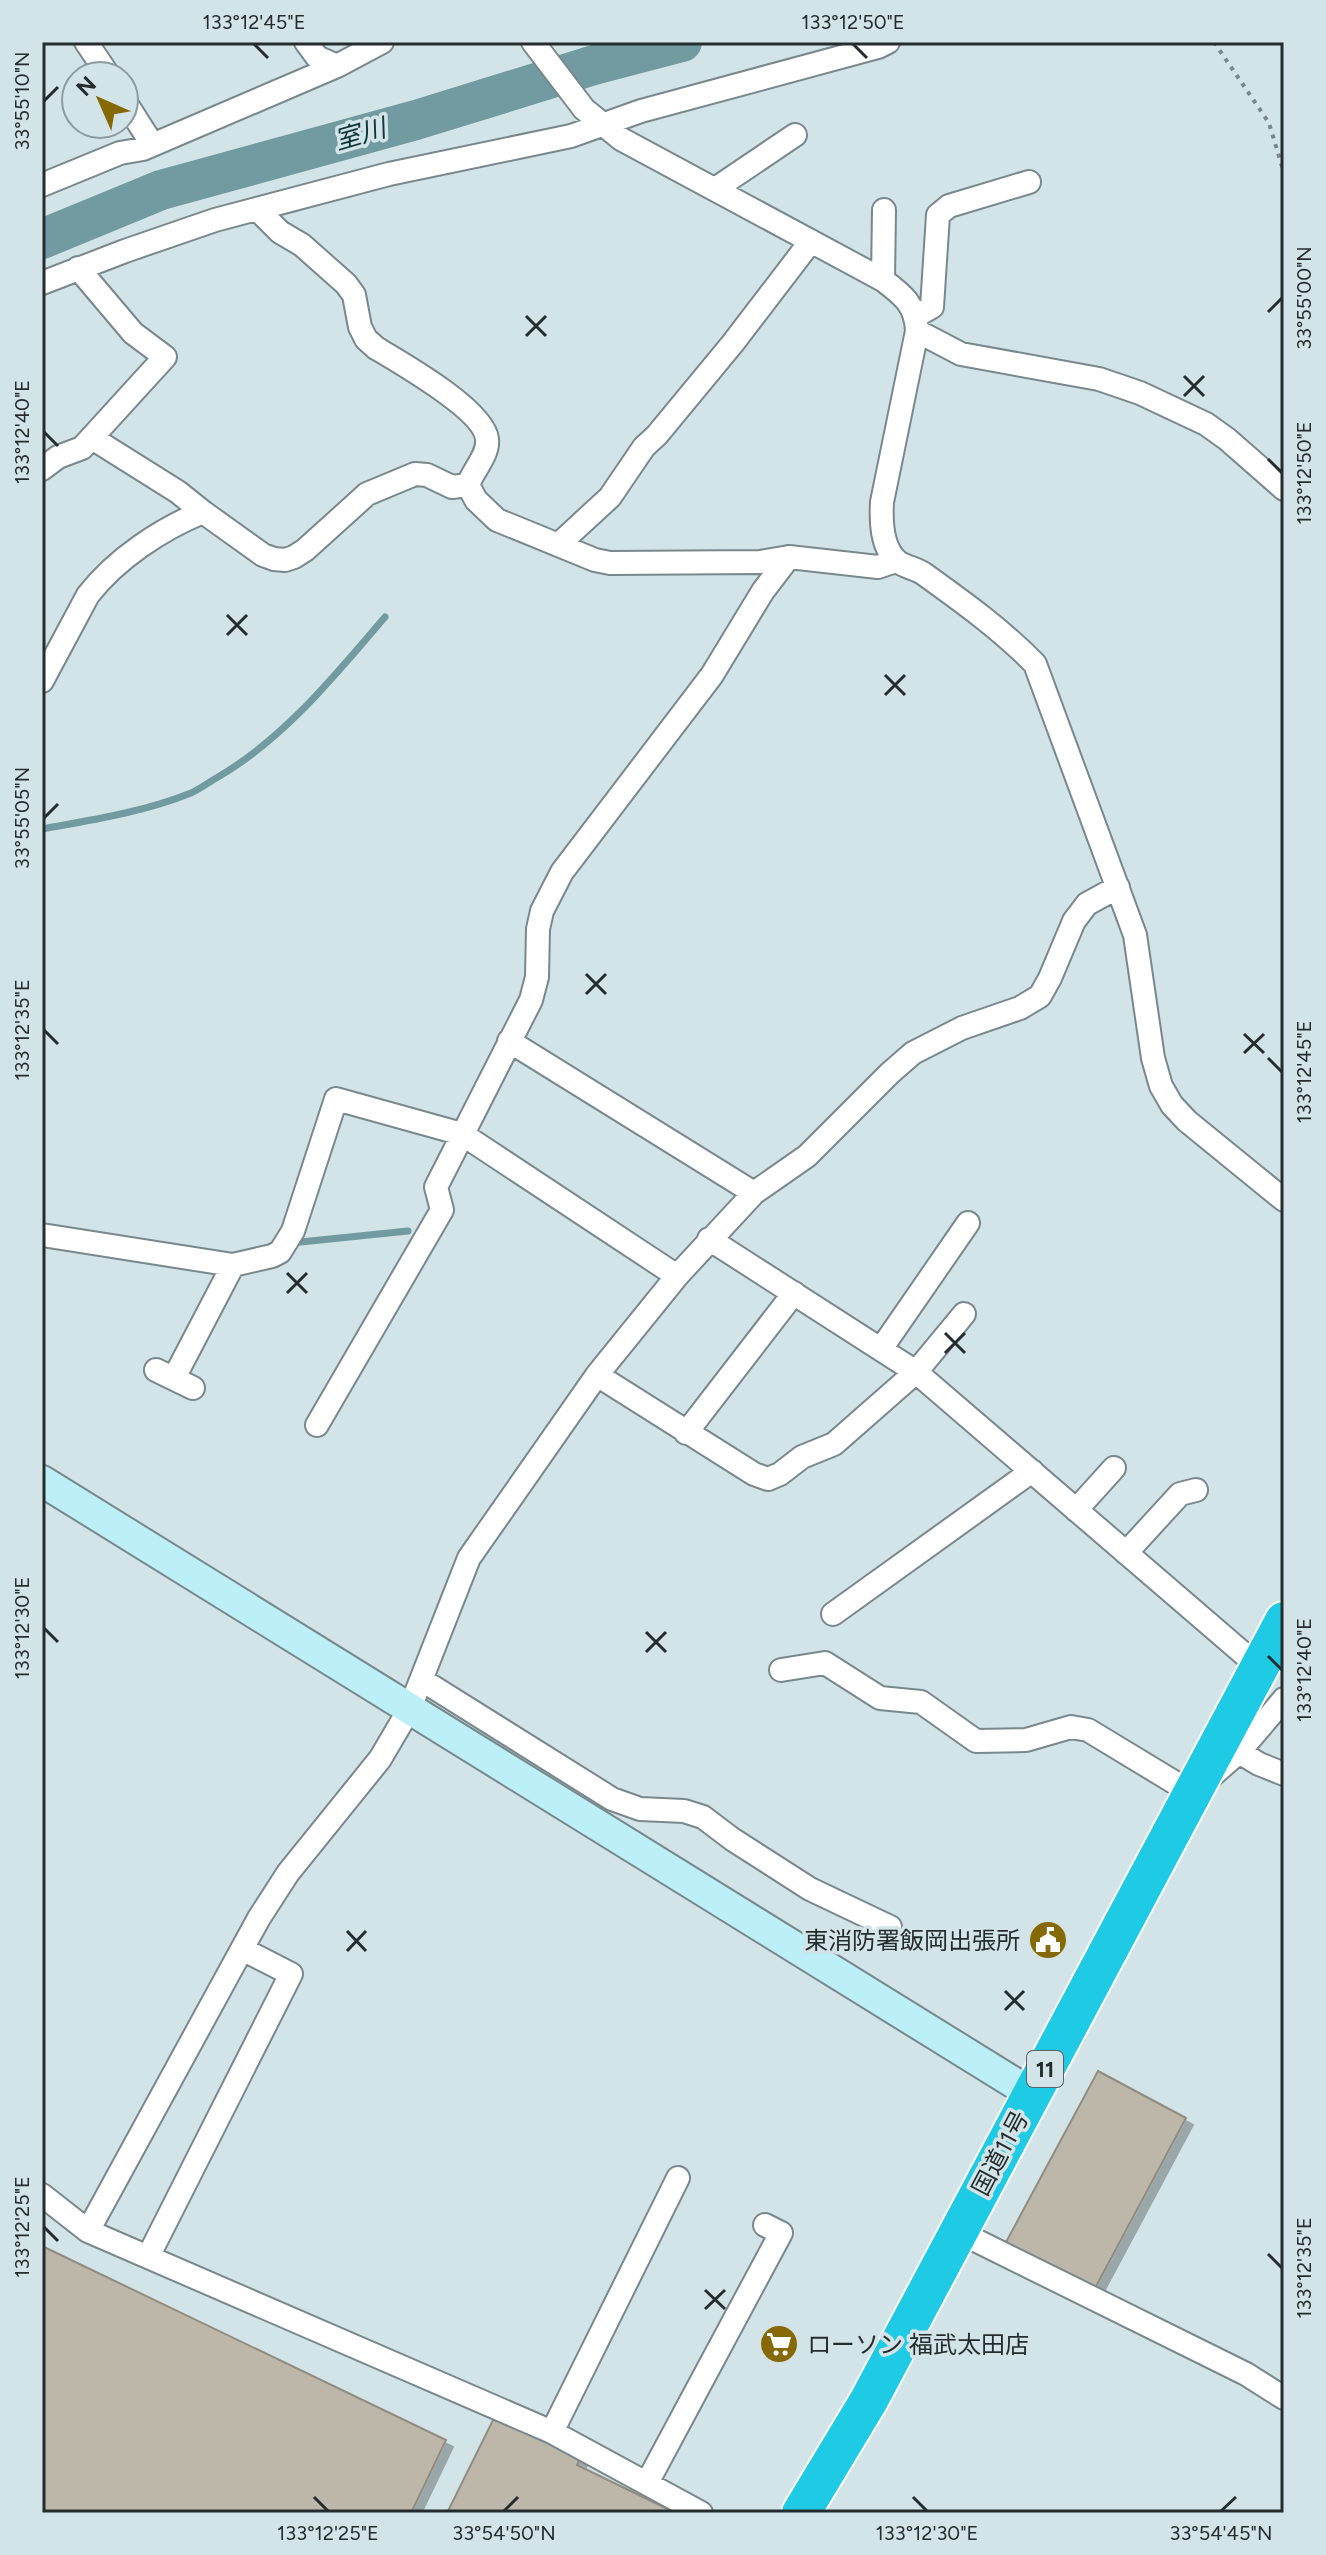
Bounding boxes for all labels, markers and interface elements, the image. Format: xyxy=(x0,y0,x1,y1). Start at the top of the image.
text: 133°12'45"E xyxy=(203,10,306,34)
text: 133°12'50"E xyxy=(801,10,905,34)
text: 33°55'10"N xyxy=(10,51,34,151)
north arrow xyxy=(60,60,140,140)
text: N xyxy=(71,71,102,102)
water label: 室川 xyxy=(331,111,392,157)
text: 33°55'00"N xyxy=(1292,246,1316,350)
text: 133°12'40"E xyxy=(10,380,34,484)
text: 133°12'50"E xyxy=(1292,421,1316,525)
text: 33°55'05"N xyxy=(10,767,34,869)
text: 133°12'35"E xyxy=(10,979,34,1081)
text: 133°12'45"E xyxy=(1292,1021,1316,1124)
text: 133°12'30"E xyxy=(10,1577,34,1679)
text: 133°12'40"E xyxy=(1292,1618,1316,1722)
public building icon: 東消防署飯岡出張所 xyxy=(1027,1919,1069,1961)
place label: 東消防署飯岡出張所 xyxy=(804,1926,1020,1955)
road number: 11 xyxy=(1027,2051,1063,2087)
street label: 国道11号 xyxy=(966,2106,1034,2200)
text: 133°12'25"E xyxy=(10,2176,34,2278)
text: 133°12'35"E xyxy=(1292,2217,1316,2319)
supermarket icon: ローソン 福武太田店 xyxy=(758,2323,800,2365)
place label: ローソン 福武太田店 xyxy=(807,2330,1029,2359)
text: 133°12'25"E xyxy=(277,2521,379,2545)
text: 33°54'50"N xyxy=(452,2521,556,2545)
text: 133°12'30"E xyxy=(876,2521,978,2545)
text: 33°54'45"N xyxy=(1170,2521,1272,2545)

